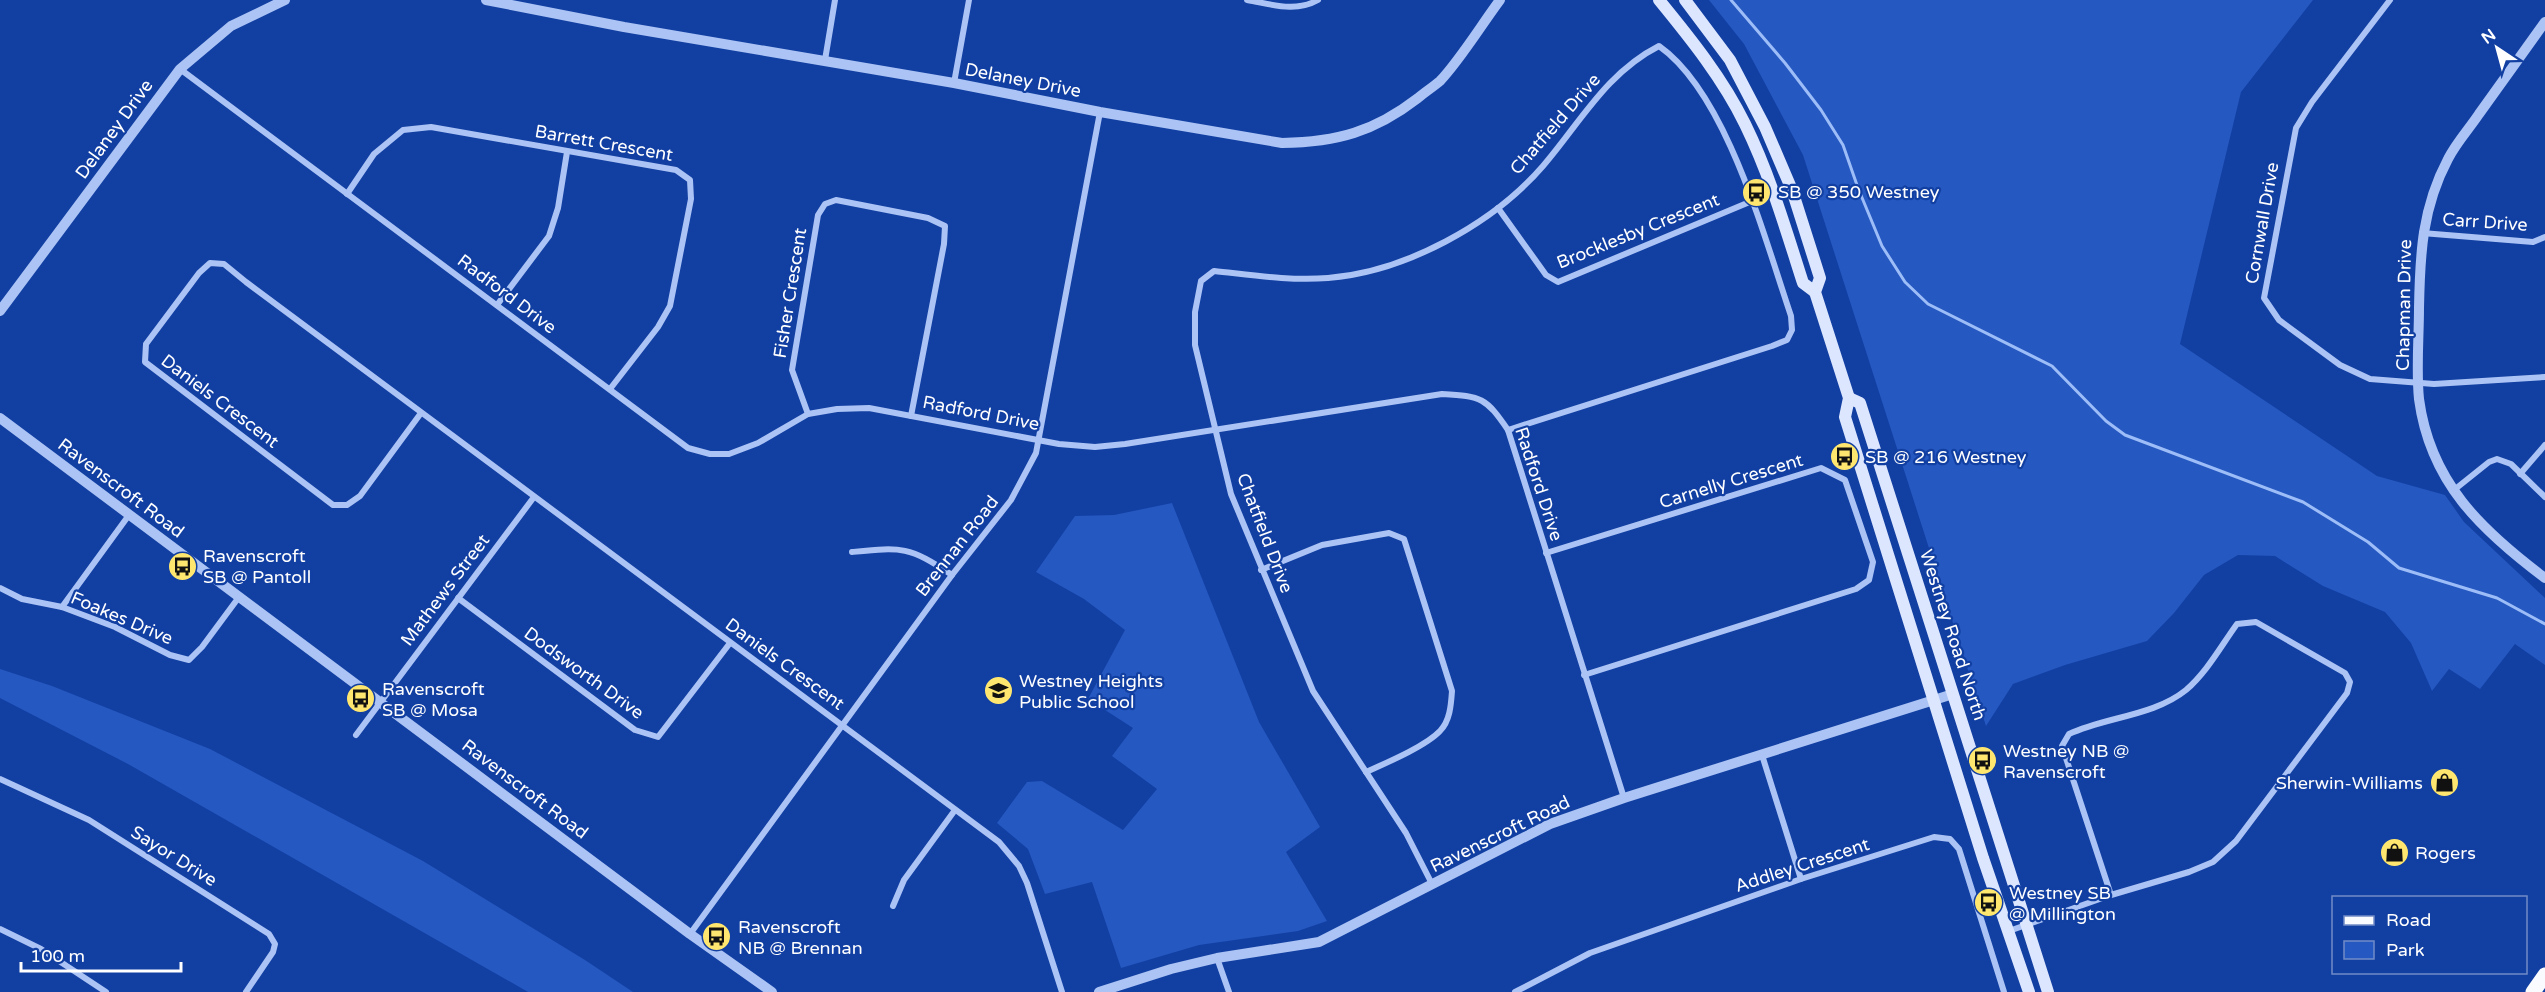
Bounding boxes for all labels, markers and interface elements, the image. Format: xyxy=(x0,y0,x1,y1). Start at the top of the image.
north arrow xyxy=(2467,18,2527,78)
text: N xyxy=(2478,25,2500,49)
street label: Delaney Drive xyxy=(963,58,1083,102)
street label: Chatfield Drive xyxy=(1505,69,1605,179)
street label: Delaney Drive xyxy=(71,75,157,183)
street label: Barrett Crescent xyxy=(533,120,675,166)
street label: Cornwall Drive xyxy=(2240,160,2284,286)
bus stop icon: SB @ 350 Westney xyxy=(1741,176,1773,208)
place label: SB @ 350 Westney xyxy=(1778,181,1940,203)
street label: Brocklesby Crescent xyxy=(1554,188,1723,274)
street label: Carr Drive xyxy=(2442,208,2528,236)
street label: Fisher Crescent xyxy=(769,226,811,360)
street label: Chapman Drive xyxy=(2392,239,2416,371)
street label: Radford Drive xyxy=(453,250,561,338)
street label: Daniels Crescent xyxy=(157,349,283,453)
street label: Radford Drive xyxy=(921,391,1041,435)
street label: Radford Drive xyxy=(1510,424,1568,544)
street label: Ravenscroft Road xyxy=(53,433,189,543)
bus stop icon: SB @ 216 Westney xyxy=(1828,441,1860,473)
place label: SB @ 216 Westney xyxy=(1865,446,2027,468)
street label: Carnelly Crescent xyxy=(1656,449,1806,513)
street label: Chatfield Drive xyxy=(1232,470,1298,596)
street label: Brennan Road xyxy=(911,491,1003,601)
street label: Mathews Street xyxy=(396,530,494,650)
place label: Ravenscroft SB @ Pantoll xyxy=(203,545,311,588)
street label: Westney Road North xyxy=(1915,547,1991,723)
bus stop icon: Ravenscroft SB @ Pantoll xyxy=(166,550,198,582)
street label: Foakes Drive xyxy=(68,587,176,649)
street label: Daniels Crescent xyxy=(721,613,849,715)
street label: Dodsworth Drive xyxy=(520,622,648,724)
place label: Westney Heights Public School xyxy=(1019,670,1163,713)
school or university icon: Westney Heights Public School xyxy=(982,675,1014,707)
place label: Ravenscroft SB @ Mosa xyxy=(382,678,485,721)
bus stop icon: Ravenscroft SB @ Mosa xyxy=(345,683,377,715)
street label: Ravenscroft Road xyxy=(457,734,593,844)
place label: Westney NB @ Ravenscroft xyxy=(2003,740,2129,783)
bus stop icon: Westney NB @ Ravenscroft xyxy=(1966,745,1998,777)
shop icon: Sherwin-Williams xyxy=(2428,767,2460,799)
place label: Sherwin-Williams xyxy=(2276,772,2423,794)
street label: Ravenscroft Road xyxy=(1427,791,1573,877)
street label: Sayor Drive xyxy=(127,821,221,891)
street label: Addley Crescent xyxy=(1732,833,1872,897)
shop icon: Rogers xyxy=(2378,837,2410,869)
place label: Rogers xyxy=(2415,842,2476,864)
place label: Westney SB @ Millington xyxy=(2009,882,2116,925)
bus stop icon: Westney SB @ Millington xyxy=(1972,887,2004,919)
legend xyxy=(2332,896,2527,974)
text: Road xyxy=(2386,909,2431,931)
place label: Ravenscroft NB @ Brennan xyxy=(738,916,863,959)
bus stop icon: Ravenscroft NB @ Brennan xyxy=(701,921,733,953)
scale bar xyxy=(21,935,182,973)
text: Park xyxy=(2386,939,2425,961)
text: 100 m xyxy=(30,945,85,967)

